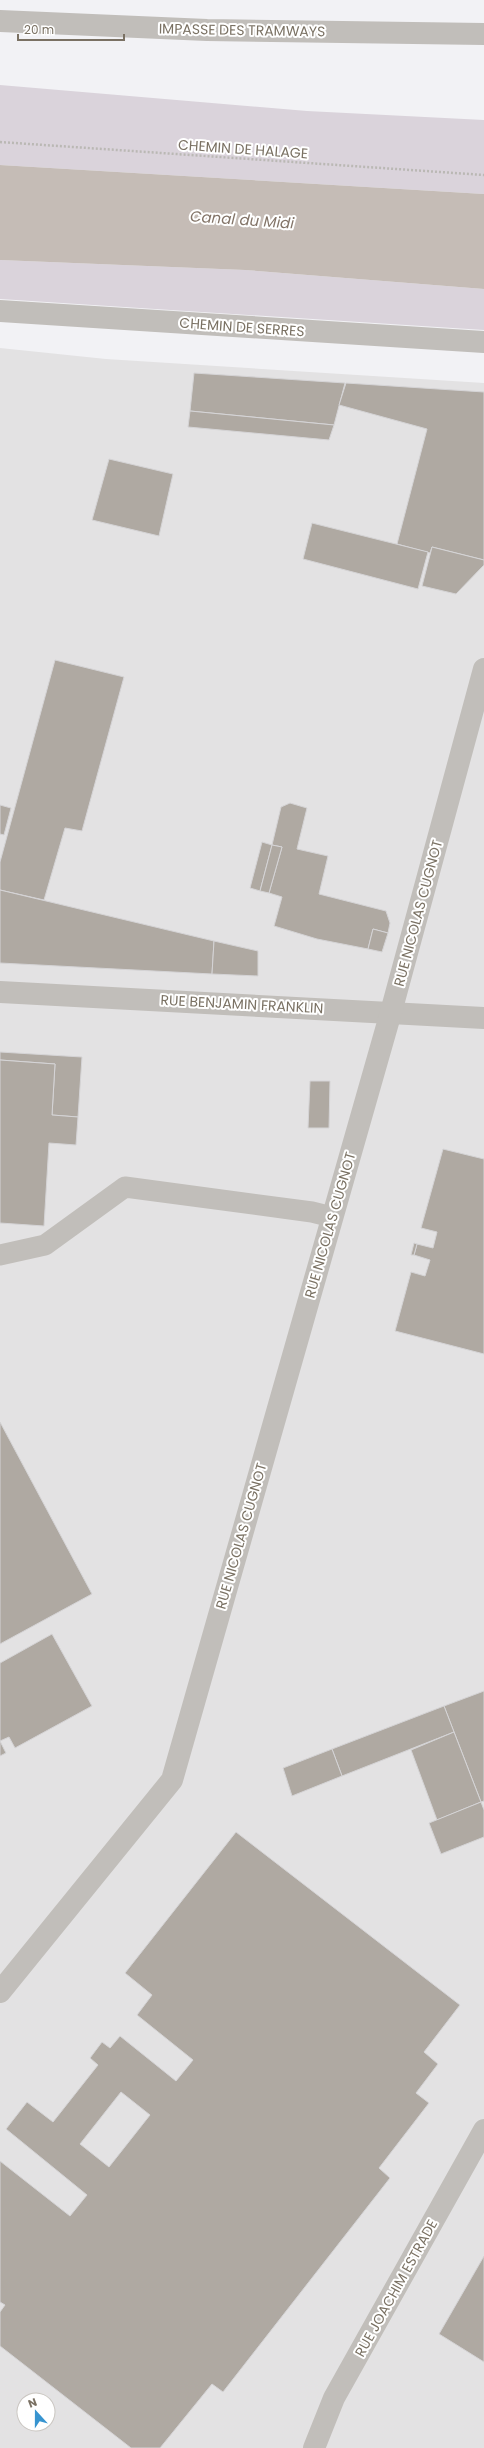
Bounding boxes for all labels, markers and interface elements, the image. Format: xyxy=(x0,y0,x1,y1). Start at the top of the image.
scale bar xyxy=(18,16,124,42)
street label: IMPASSE DES TRAMWAYS xyxy=(159,19,325,41)
text: 20 m xyxy=(24,21,54,38)
street label: CHEMIN DE HALAGE xyxy=(177,134,309,164)
water label: Canal du Midi xyxy=(189,205,295,234)
street label: CHEMIN DE SERRES xyxy=(179,313,305,341)
street label: RUE NICOLAS CUGNOT xyxy=(389,837,447,989)
street label: RUE BENJAMIN FRANKLIN xyxy=(160,990,324,1018)
street label: RUE NICOLAS CUGNOT xyxy=(300,1149,361,1300)
street label: RUE NICOLAS CUGNOT xyxy=(211,1460,272,1611)
street label: RUE JOACHIM ESTRADE xyxy=(350,2216,442,2360)
north arrow xyxy=(16,2392,56,2432)
text: N xyxy=(26,2394,39,2412)

